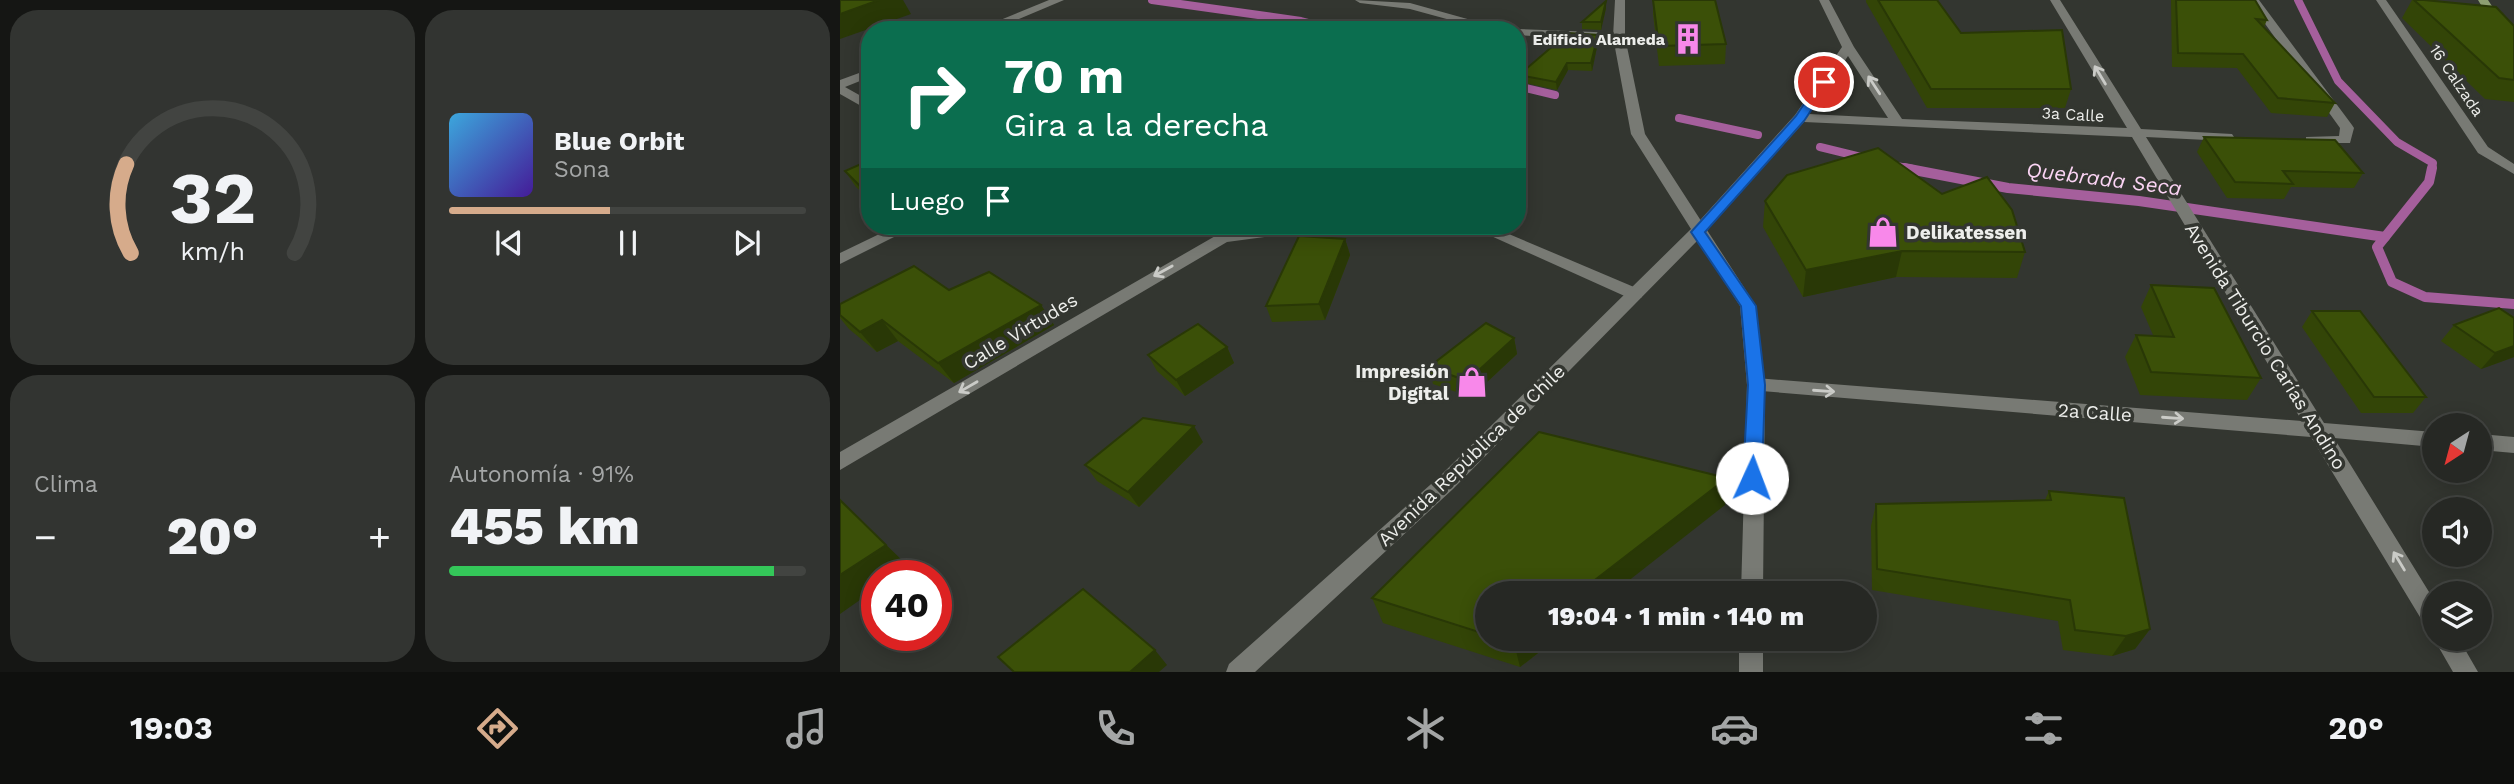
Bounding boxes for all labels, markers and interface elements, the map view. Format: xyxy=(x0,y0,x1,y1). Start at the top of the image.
building icon: Edificio Alameda xyxy=(1671,22,1705,56)
place label: Edificio Alameda xyxy=(1532,30,1666,49)
street label: 16 Calzada xyxy=(2425,41,2488,120)
text: 70 m xyxy=(1004,47,1124,105)
icon: right xyxy=(889,49,980,140)
pin xyxy=(1794,52,1854,112)
icon: arrive xyxy=(1805,63,1843,101)
one-way arrow xyxy=(2093,66,2108,85)
one-way arrow xyxy=(1866,76,1881,95)
street label: 3a Calle xyxy=(2041,103,2105,126)
text: Gira a la derecha xyxy=(1004,106,1268,144)
text: Blue Orbit xyxy=(554,126,684,156)
text: 32 xyxy=(169,156,256,242)
text: Sona xyxy=(554,156,610,183)
water label: Quebrada Seca xyxy=(2025,157,2183,200)
icon: arrive xyxy=(979,182,1017,220)
text: Luego xyxy=(889,186,965,216)
shop icon: Delikatessen xyxy=(1866,215,1900,249)
street label: Avenida Tiburcio Carías Andino xyxy=(2180,219,2351,474)
place label: Delikatessen xyxy=(1906,221,2027,244)
icon: previous xyxy=(490,224,528,262)
icon: pause xyxy=(609,224,647,262)
icon: next xyxy=(728,224,766,262)
text: km/h xyxy=(180,237,245,266)
one-way arrow xyxy=(1153,265,1174,278)
street label: Calle Virtudes xyxy=(959,288,1082,375)
place label: Impresión Digital xyxy=(1355,360,1450,405)
street label: Avenida República de Chile xyxy=(1373,360,1570,551)
shop icon: Impresión Digital xyxy=(1455,365,1489,399)
one-way arrow xyxy=(958,380,978,394)
one-way arrow xyxy=(1813,385,1835,398)
street label: 2a Calle xyxy=(2057,398,2133,427)
one-way arrow xyxy=(2161,412,2184,425)
north arrow xyxy=(2422,413,2492,483)
map controls xyxy=(2422,413,2492,651)
position arrow xyxy=(1715,441,1789,515)
text: Autonomía · 91% xyxy=(449,461,634,488)
text: Clima xyxy=(34,471,98,498)
text: 455 km xyxy=(449,496,640,557)
button: sound xyxy=(2422,497,2492,567)
text: 20° xyxy=(167,506,258,567)
text: − xyxy=(34,515,57,559)
text: + xyxy=(368,515,391,559)
one-way arrow xyxy=(2391,552,2405,572)
speed limit sign: 40 xyxy=(861,560,952,651)
button: layers xyxy=(2422,581,2492,651)
text: 19:04 · 1 min · 140 m xyxy=(1548,601,1804,631)
icon: directions xyxy=(473,704,522,753)
icon: music xyxy=(782,704,831,753)
icon: phone xyxy=(1091,704,1140,753)
icon: climate xyxy=(1401,704,1450,753)
icon: car xyxy=(1710,704,1759,753)
icon: filters xyxy=(2019,704,2068,753)
text: 19:03 xyxy=(130,709,213,747)
text: 20° xyxy=(2328,709,2384,747)

